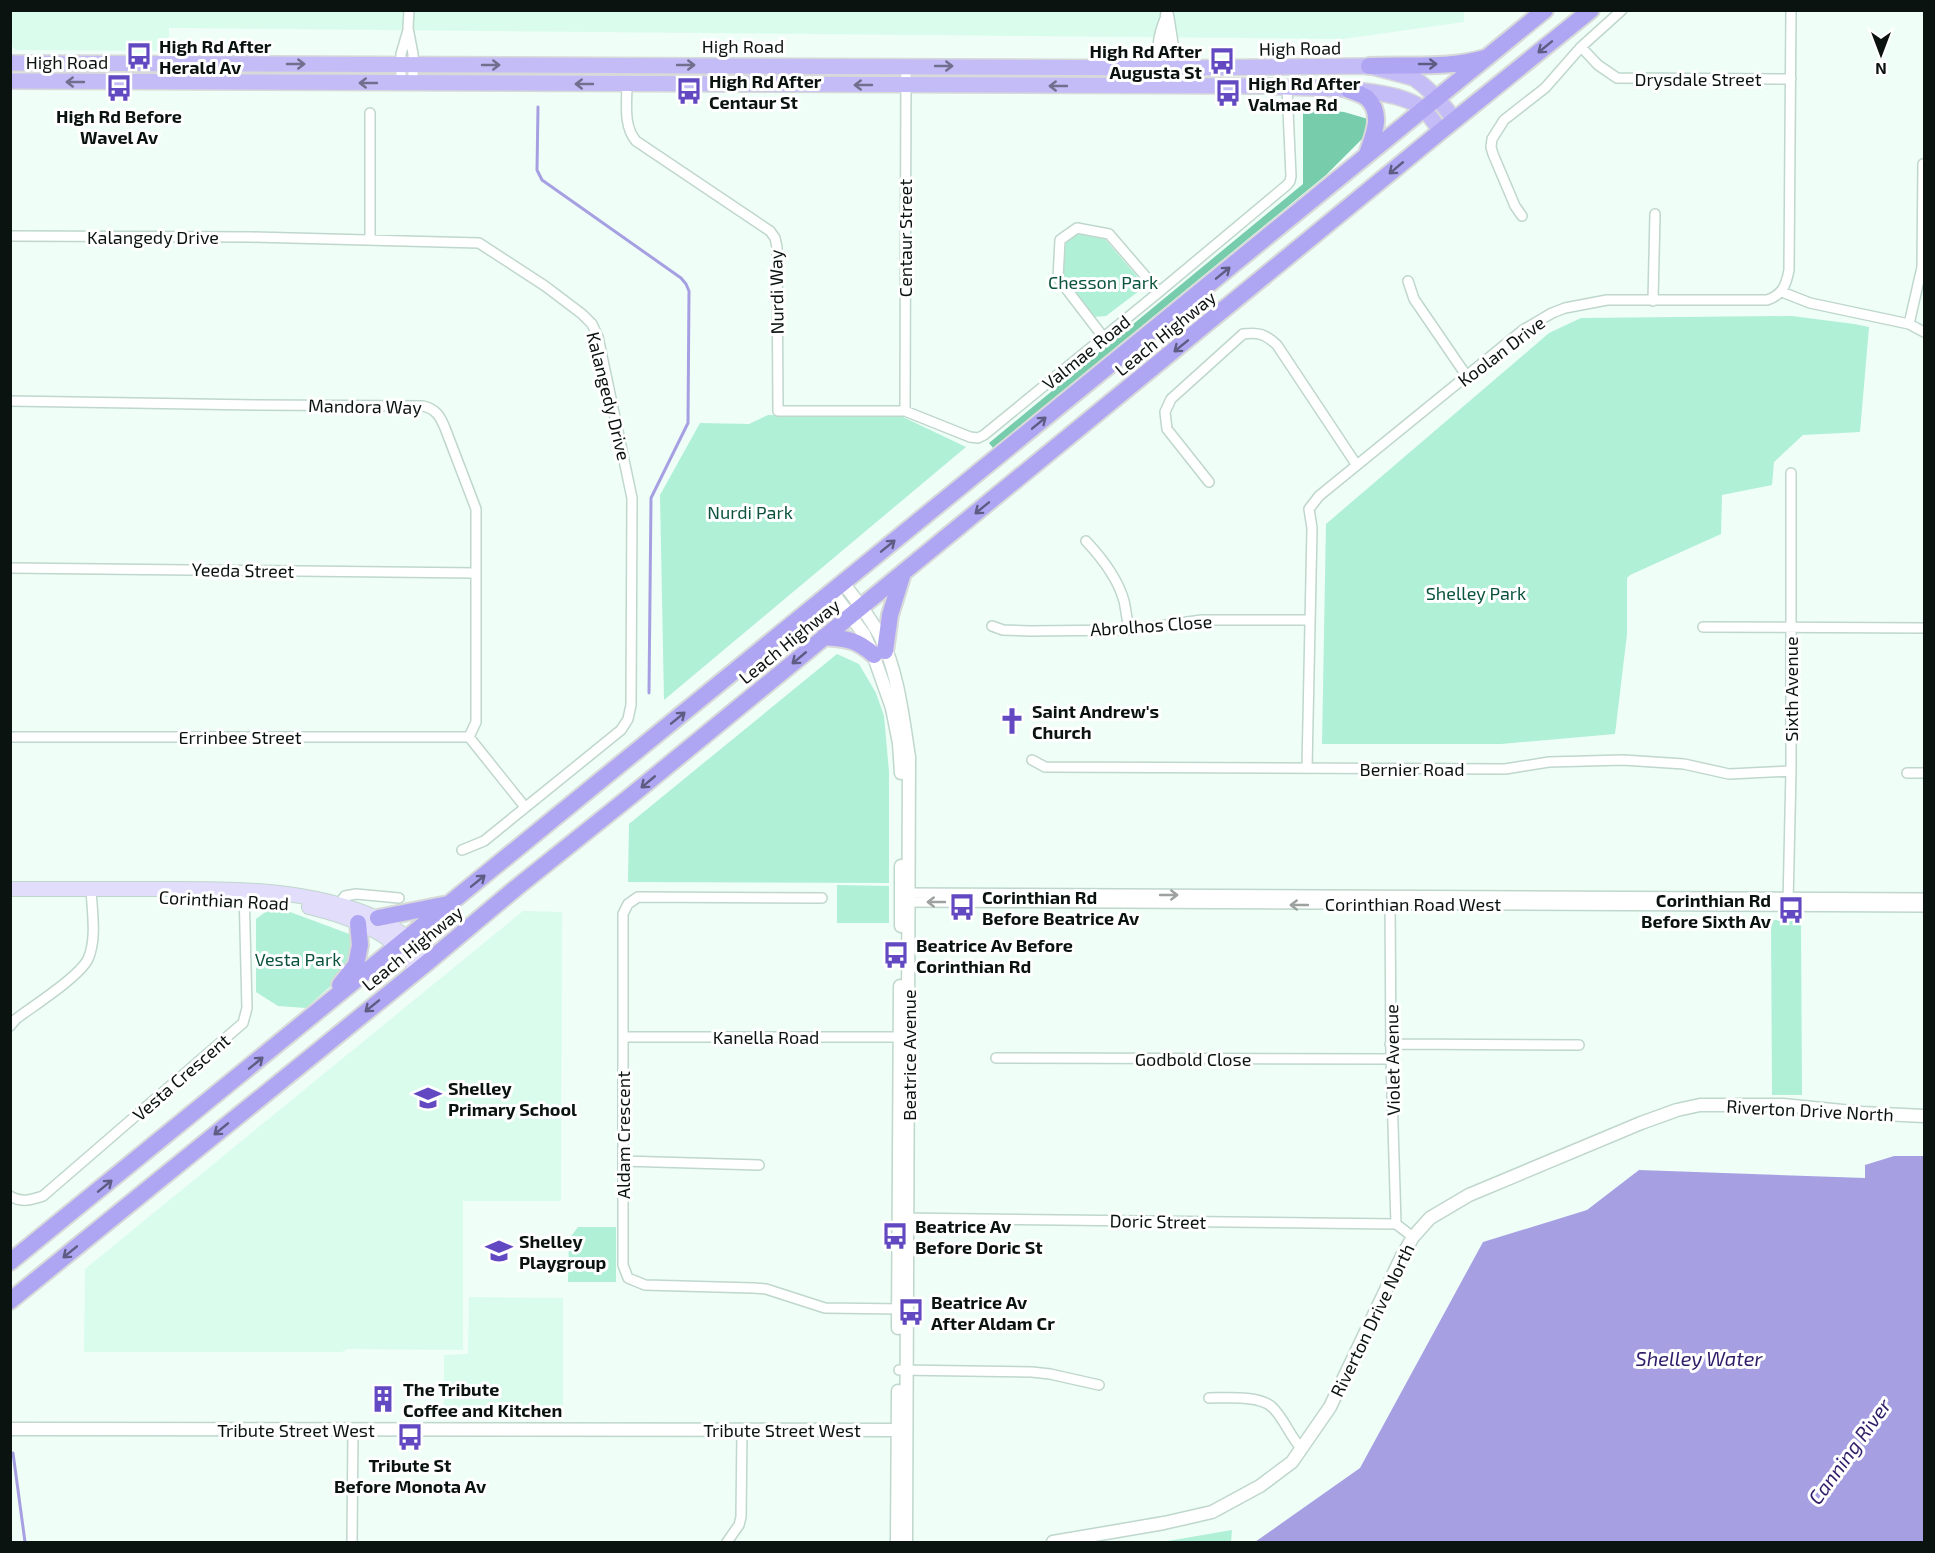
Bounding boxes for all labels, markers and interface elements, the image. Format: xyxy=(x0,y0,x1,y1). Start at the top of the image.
north arrow xyxy=(1851,24,1911,84)
place label: High Rd After Herald Av xyxy=(159,35,272,78)
street label: High Road xyxy=(702,35,784,57)
street label: High Road xyxy=(1259,36,1341,60)
place label: High Rd After Augusta St xyxy=(1090,40,1203,83)
bus stop icon: High Rd After Herald Av xyxy=(124,41,154,71)
one-way arrow xyxy=(1538,41,1554,54)
bus stop icon: High Rd After Augusta St xyxy=(1207,46,1237,76)
street label: High Road xyxy=(26,51,108,73)
one-way arrow xyxy=(286,58,306,70)
one-way arrow xyxy=(1417,58,1437,70)
one-way arrow xyxy=(481,59,501,71)
one-way arrow xyxy=(676,60,696,71)
one-way arrow xyxy=(934,60,954,72)
text: N xyxy=(1875,60,1887,79)
street label: Drysdale Street xyxy=(1634,68,1762,90)
place label: High Rd After Centaur St xyxy=(709,70,822,113)
place label: High Rd After Valmae Rd xyxy=(1248,72,1361,115)
bus stop icon: High Rd Before Wavel Av xyxy=(104,73,134,103)
one-way arrow xyxy=(66,76,86,87)
bus stop icon: High Rd After Centaur St xyxy=(674,76,704,106)
one-way arrow xyxy=(358,77,378,89)
one-way arrow xyxy=(574,78,594,90)
bus stop icon: High Rd After Valmae Rd xyxy=(1213,78,1243,108)
one-way arrow xyxy=(853,79,873,91)
one-way arrow xyxy=(1048,80,1068,92)
place label: High Rd Before Wavel Av xyxy=(56,105,182,148)
one-way arrow xyxy=(1388,162,1404,175)
street label: Centaur Street xyxy=(894,179,916,297)
street label: Kalangedy Drive xyxy=(87,226,219,248)
street label: Nurdi Way xyxy=(764,249,788,335)
one-way arrow xyxy=(1215,266,1230,280)
park label: Chesson Park xyxy=(1048,271,1158,293)
street label: Leach Highway xyxy=(1110,285,1220,380)
street label: Valmae Road xyxy=(1038,310,1134,394)
street label: Koolan Drive xyxy=(1453,311,1549,391)
street label: Kalangedy Drive xyxy=(582,329,636,463)
one-way arrow xyxy=(1173,339,1189,352)
street label: Mandora Way xyxy=(308,394,423,418)
one-way arrow xyxy=(1031,417,1047,430)
park label: Nurdi Park xyxy=(707,501,793,523)
one-way arrow xyxy=(975,501,990,515)
one-way arrow xyxy=(880,540,896,553)
street label: Yeeda Street xyxy=(192,558,295,582)
park label: Shelley Park xyxy=(1426,582,1526,604)
street label: Leach Highway xyxy=(734,593,844,688)
street label: Abrolhos Close xyxy=(1089,610,1213,640)
street label: Sixth Avenue xyxy=(1780,636,1802,742)
one-way arrow xyxy=(791,652,807,665)
place label: Saint Andrew's Church xyxy=(1032,700,1159,743)
church icon: Saint Andrew's Church xyxy=(997,706,1027,736)
one-way arrow xyxy=(669,712,685,725)
street label: Errinbee Street xyxy=(178,726,302,748)
street label: Bernier Road xyxy=(1360,758,1464,780)
one-way arrow xyxy=(640,776,656,789)
one-way arrow xyxy=(469,875,485,888)
street label: Corinthian Road xyxy=(158,886,290,914)
place label: Corinthian Rd Before Beatrice Av xyxy=(982,886,1140,929)
one-way arrow xyxy=(1159,889,1179,901)
place label: Corinthian Rd Before Sixth Av xyxy=(1641,889,1772,932)
bus stop icon: Corinthian Rd Before Beatrice Av xyxy=(947,892,977,922)
street label: Corinthian Road West xyxy=(1325,893,1501,915)
bus stop icon: Corinthian Rd Before Sixth Av xyxy=(1776,895,1806,925)
one-way arrow xyxy=(927,896,947,908)
one-way arrow xyxy=(1290,899,1310,911)
street label: Leach Highway xyxy=(357,900,467,995)
place label: Beatrice Av Before Corinthian Rd xyxy=(916,934,1073,977)
bus stop icon: Beatrice Av Before Corinthian Rd xyxy=(881,940,911,970)
park label: Vesta Park xyxy=(255,948,341,970)
street label: Beatrice Avenue xyxy=(898,989,920,1121)
one-way arrow xyxy=(365,1000,381,1013)
street label: Violet Avenue xyxy=(1380,1004,1404,1116)
street label: Kanella Road xyxy=(713,1026,819,1048)
street label: Vesta Crescent xyxy=(128,1029,234,1125)
street label: Godbold Close xyxy=(1135,1048,1251,1070)
one-way arrow xyxy=(248,1056,264,1069)
street label: Aldam Crescent xyxy=(612,1071,634,1199)
place label: Shelley Primary School xyxy=(448,1077,577,1120)
school or university icon: Shelley Primary School xyxy=(413,1083,443,1113)
street label: Riverton Drive North xyxy=(1726,1095,1894,1125)
one-way arrow xyxy=(214,1122,229,1136)
one-way arrow xyxy=(97,1179,113,1192)
street label: Doric Street xyxy=(1109,1209,1207,1233)
place label: Beatrice Av Before Doric St xyxy=(915,1215,1043,1258)
bus stop icon: Beatrice Av Before Doric St xyxy=(880,1221,910,1251)
place label: Shelley Playgroup xyxy=(519,1230,607,1273)
school or university icon: Shelley Playgroup xyxy=(484,1236,514,1266)
street label: Riverton Drive North xyxy=(1325,1240,1419,1400)
one-way arrow xyxy=(62,1246,78,1259)
place label: Beatrice Av After Aldam Cr xyxy=(931,1291,1055,1334)
bus stop icon: Beatrice Av After Aldam Cr xyxy=(896,1297,926,1327)
water label: Shelley Water xyxy=(1635,1346,1764,1371)
place label: The Tribute Coffee and Kitchen xyxy=(403,1378,562,1421)
building icon: The Tribute Coffee and Kitchen xyxy=(368,1384,398,1414)
water label: Canning River xyxy=(1803,1393,1896,1509)
street label: Tribute Street West xyxy=(217,1419,375,1441)
street label: Tribute Street West xyxy=(703,1419,861,1441)
bus stop icon: Tribute St Before Monota Av xyxy=(395,1422,425,1452)
place label: Tribute St Before Monota Av xyxy=(334,1454,487,1497)

